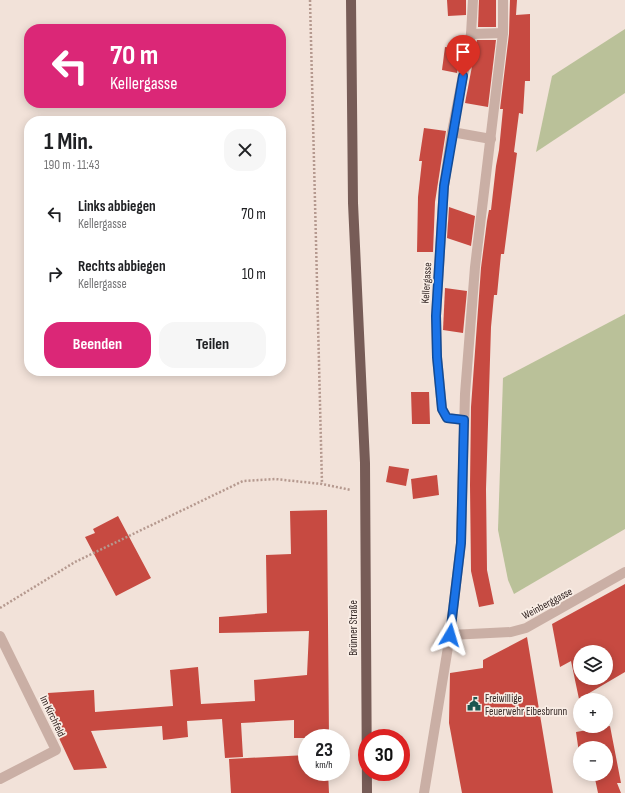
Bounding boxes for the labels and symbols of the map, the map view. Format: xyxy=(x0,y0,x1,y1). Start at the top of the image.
pin xyxy=(446,35,480,76)
street label: Kellergasse xyxy=(419,262,434,304)
street label: Weinberggasse xyxy=(520,585,575,622)
street label: Brünner Straße xyxy=(347,600,360,656)
position arrow xyxy=(429,614,471,656)
place label: Freiwillige Feuerwehr Eibesbrunn xyxy=(485,692,567,718)
street label: Im Kirchfeld xyxy=(37,694,68,739)
public building icon: Freiwillige Feuerwehr Eibesbrunn xyxy=(466,696,482,712)
speed limit sign: 30 xyxy=(358,729,410,781)

